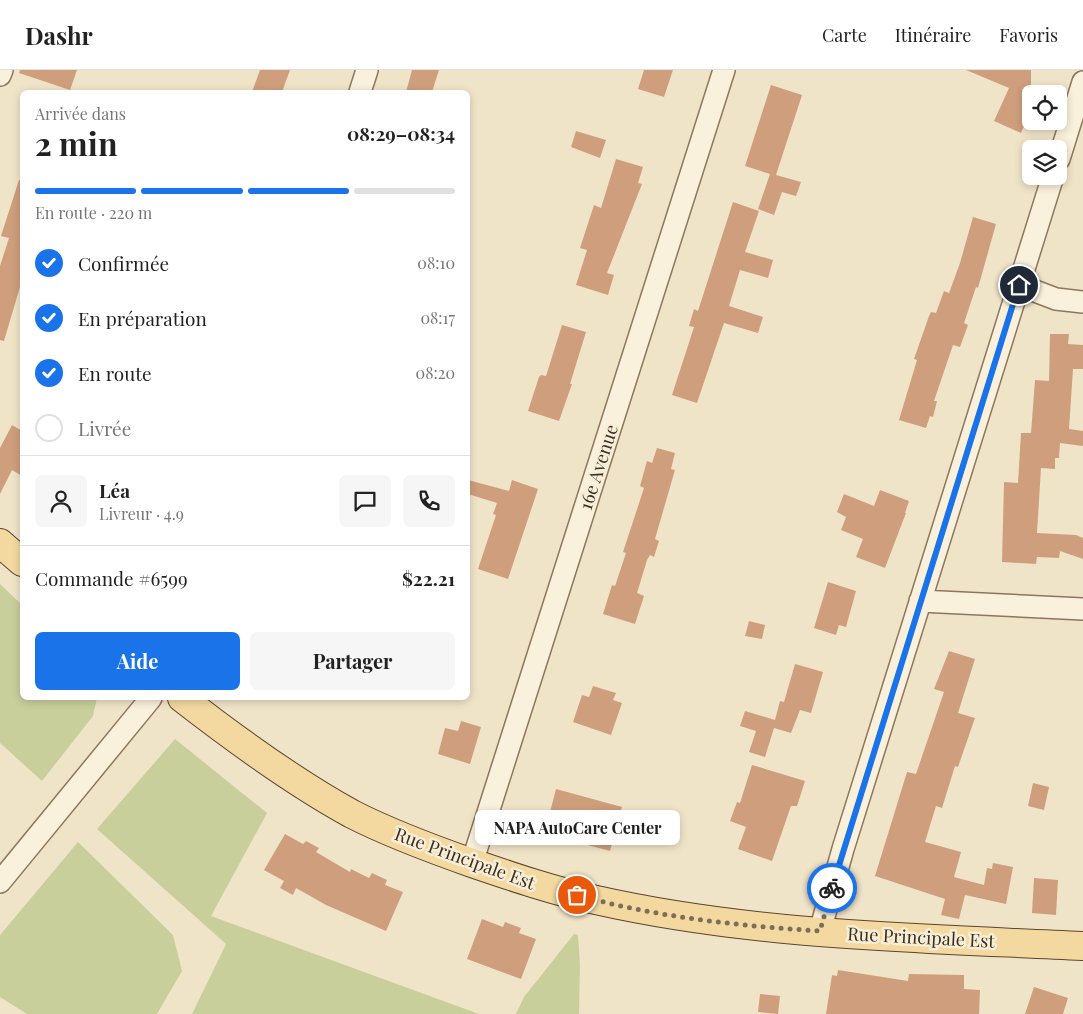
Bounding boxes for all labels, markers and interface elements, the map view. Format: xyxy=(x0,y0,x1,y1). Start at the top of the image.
text: Dashr xyxy=(25,19,93,51)
text: Carte xyxy=(822,23,867,47)
text: Itinéraire xyxy=(895,23,971,47)
text: Favoris xyxy=(999,23,1058,47)
map controls xyxy=(1022,85,1067,185)
button: locate xyxy=(1022,85,1067,130)
text: Arrivée dans xyxy=(35,103,126,124)
text: 08:29–08:34 xyxy=(347,120,455,146)
text: 2 min xyxy=(35,121,118,164)
button: layers xyxy=(1022,140,1067,185)
text: En route · 220 m xyxy=(35,202,152,223)
icon: check xyxy=(35,249,63,277)
text: Confirmée xyxy=(78,250,169,276)
text: 08:10 xyxy=(417,252,455,273)
pin xyxy=(998,264,1040,306)
icon: home xyxy=(1005,271,1033,299)
icon: check xyxy=(35,304,63,332)
text: En préparation xyxy=(78,305,207,331)
text: 08:17 xyxy=(420,307,455,328)
icon: check xyxy=(35,359,63,387)
text: En route xyxy=(78,360,152,386)
text: 08:20 xyxy=(416,362,455,383)
text: Livrée xyxy=(78,415,131,441)
street label: 16e Avenue xyxy=(573,421,623,513)
button: person xyxy=(35,475,87,527)
button: chat xyxy=(339,475,391,527)
button: phone xyxy=(403,475,455,527)
text: Léa xyxy=(99,477,130,503)
text: Livreur · 4.9 xyxy=(99,503,184,524)
text: Commande #6599 xyxy=(35,565,188,591)
text: $22.21 xyxy=(402,565,455,591)
button: Aide xyxy=(35,632,240,690)
button: Partager xyxy=(250,632,455,690)
callout: NAPA AutoCare Center xyxy=(474,810,680,845)
text: NAPA AutoCare Center xyxy=(493,817,662,838)
street label: Rue Principale Est xyxy=(392,821,539,895)
courier xyxy=(807,863,857,913)
pin xyxy=(556,874,598,916)
icon: bike xyxy=(818,874,846,902)
icon: bag xyxy=(563,881,591,909)
street label: Rue Principale Est xyxy=(847,921,996,953)

